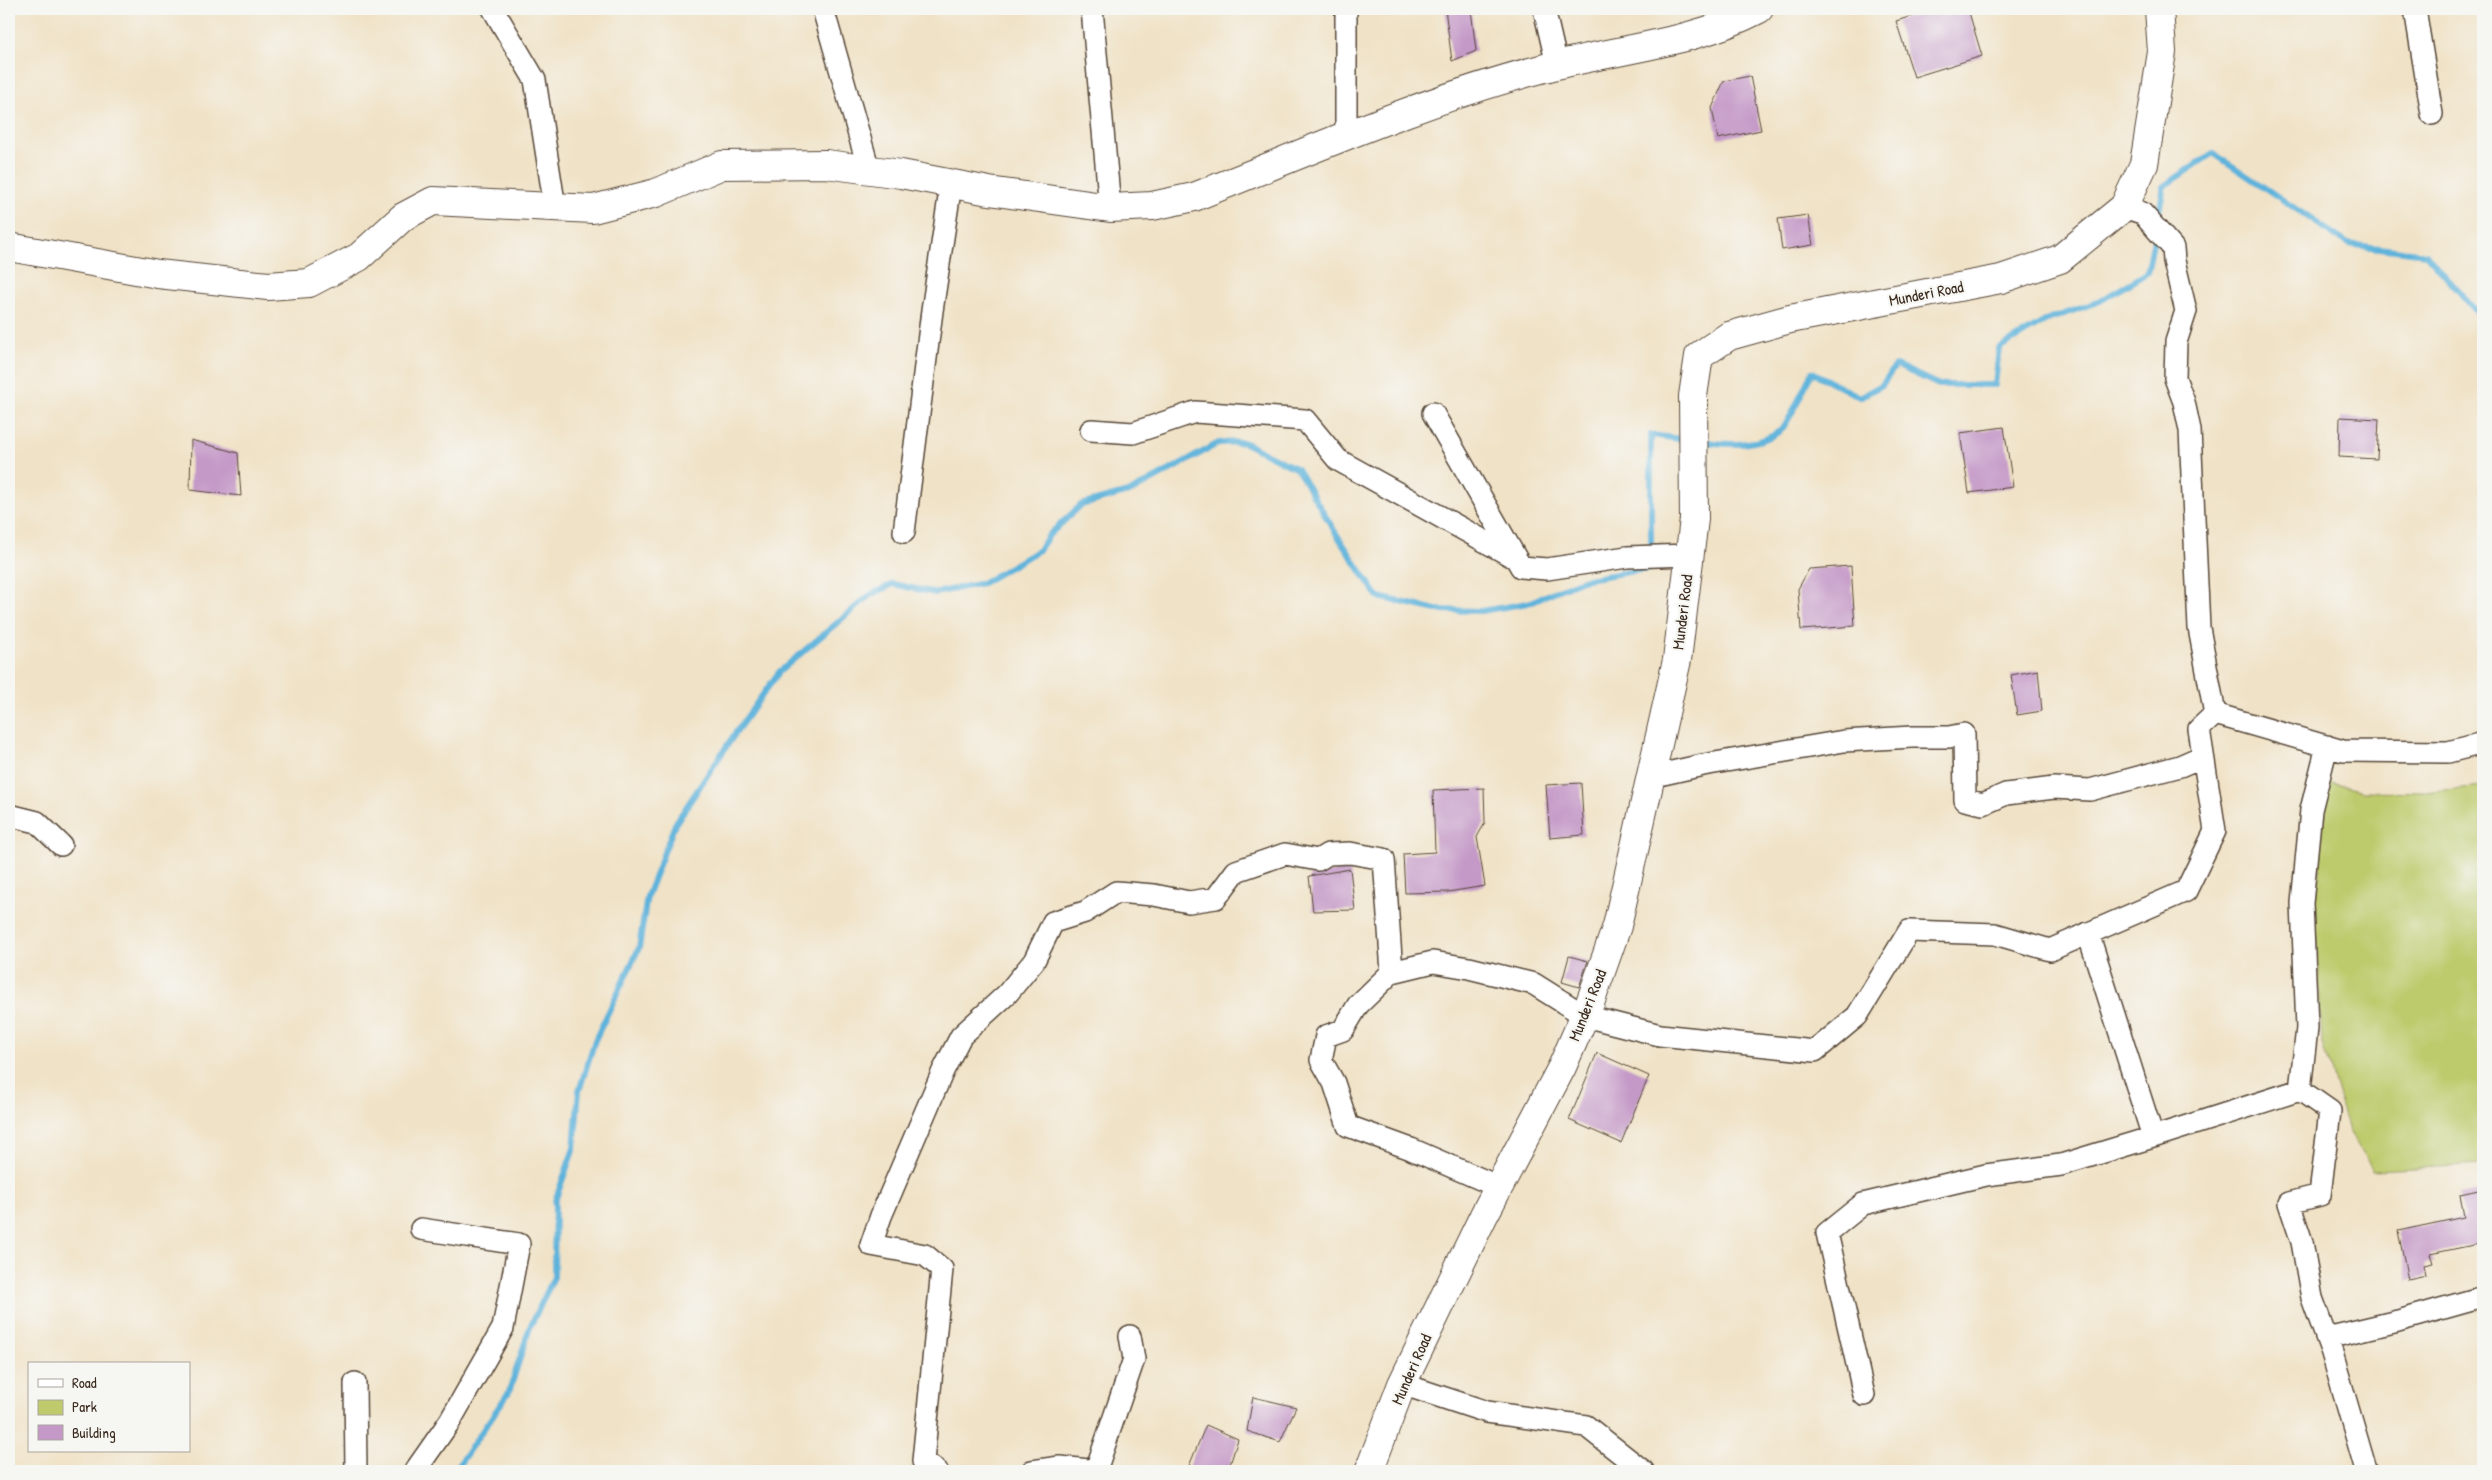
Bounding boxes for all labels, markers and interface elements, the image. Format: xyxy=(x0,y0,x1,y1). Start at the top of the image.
street label: Munderi Road xyxy=(1887,275,1965,311)
street label: Munderi Road xyxy=(1666,573,1698,651)
street label: Munderi Road xyxy=(1563,966,1611,1044)
street label: Munderi Road xyxy=(1386,1330,1436,1408)
legend xyxy=(28,1362,190,1452)
text: Road xyxy=(72,1372,97,1393)
text: Park xyxy=(72,1396,97,1417)
text: Building xyxy=(72,1422,116,1443)

